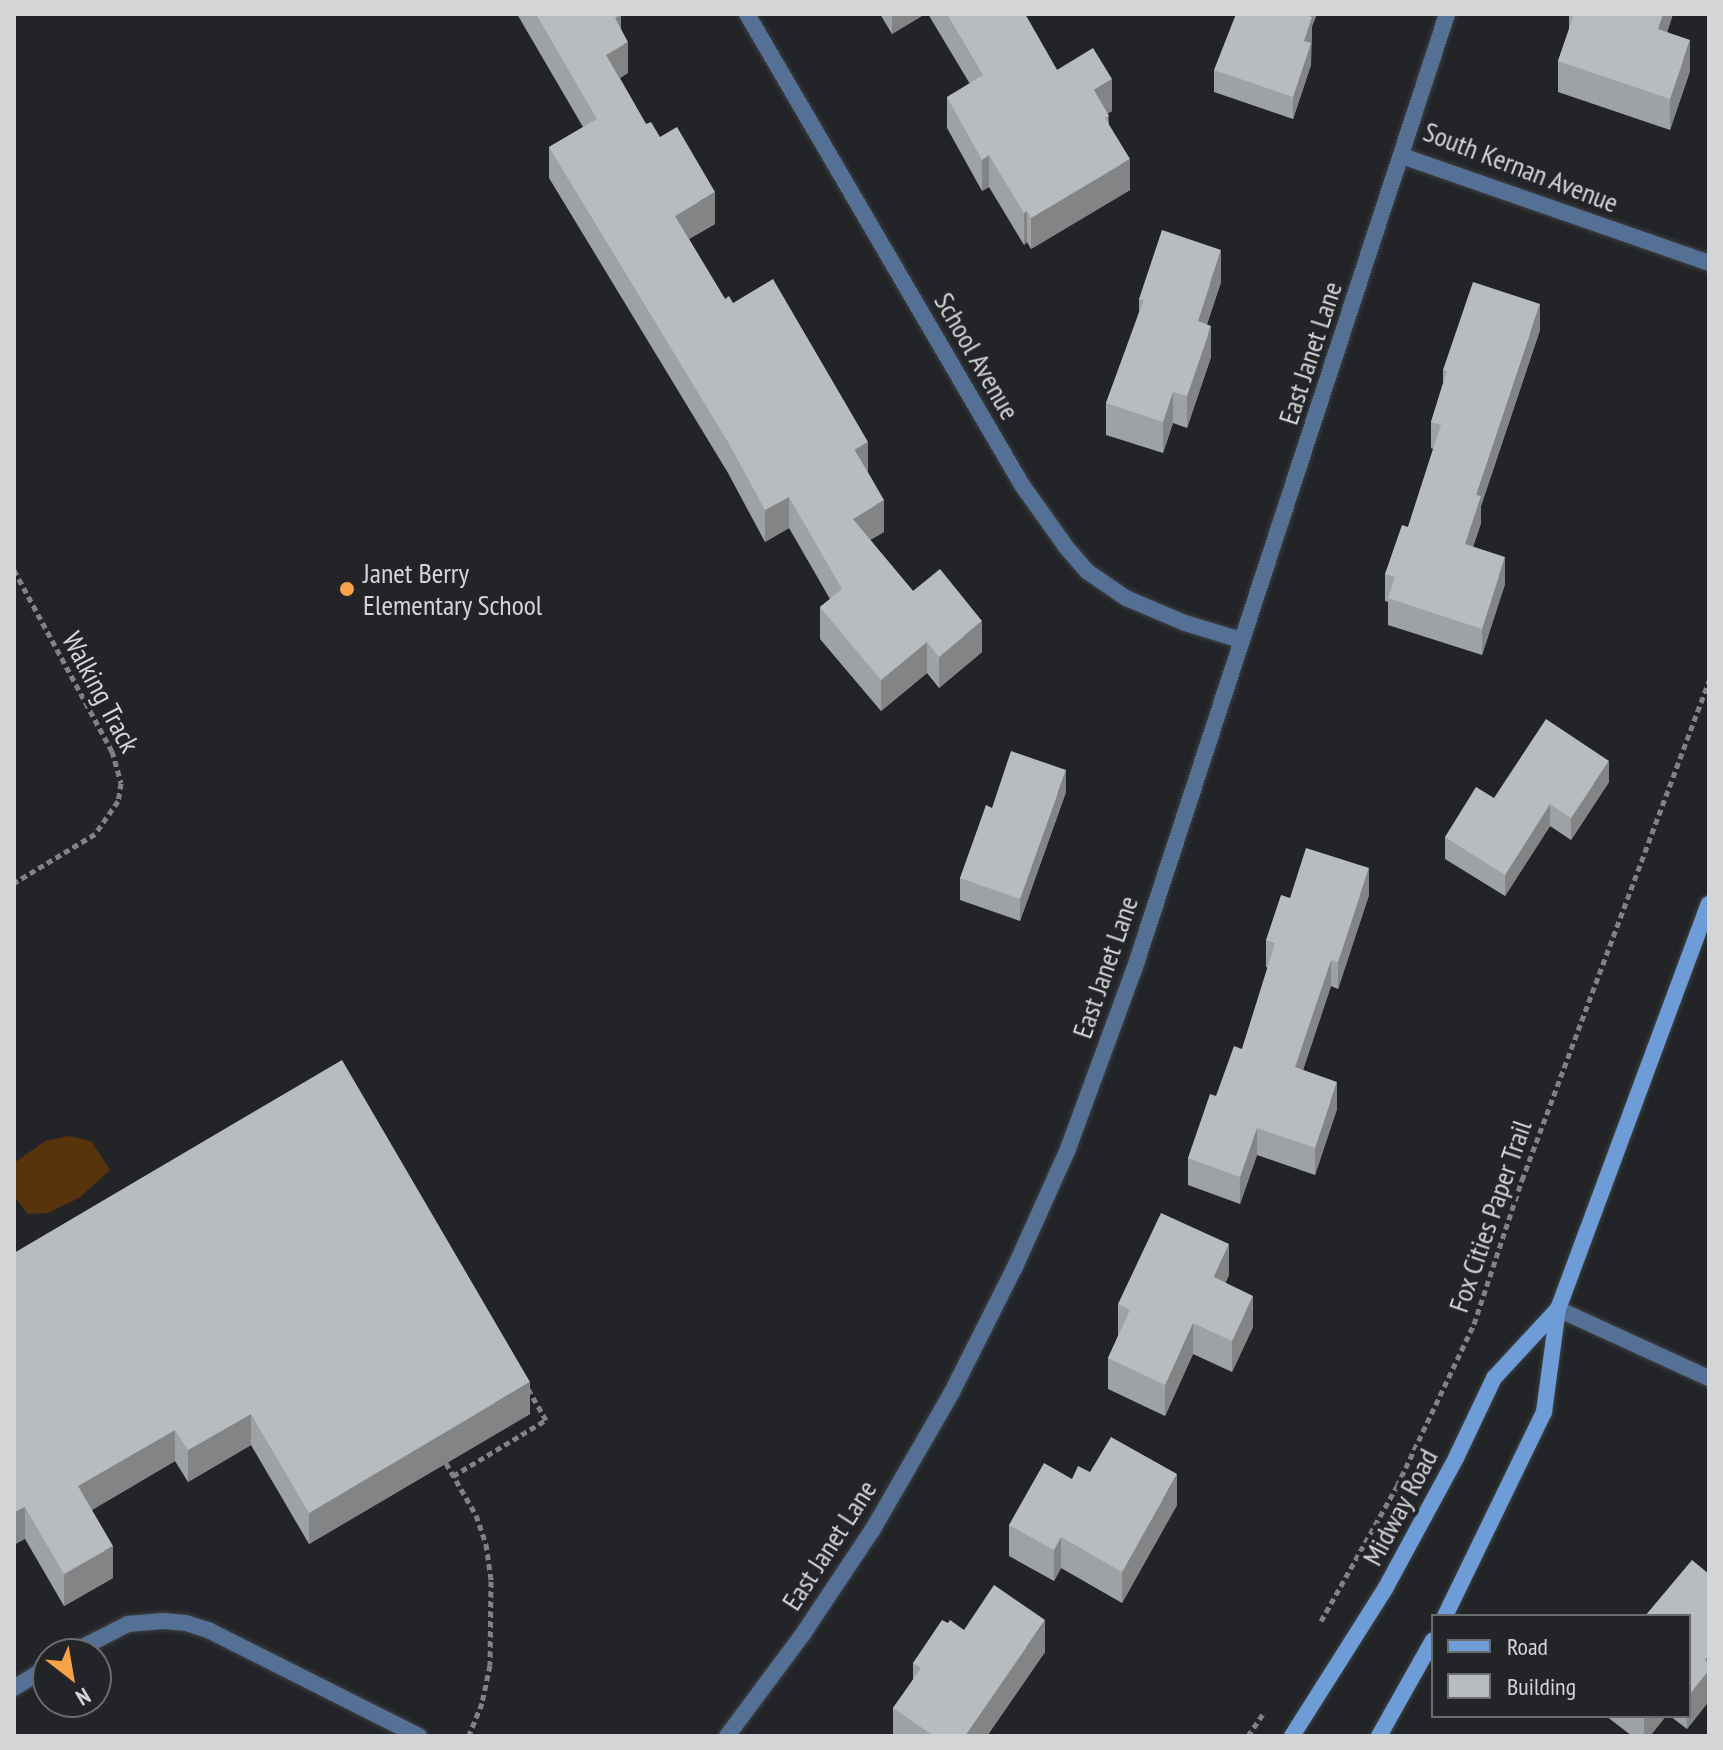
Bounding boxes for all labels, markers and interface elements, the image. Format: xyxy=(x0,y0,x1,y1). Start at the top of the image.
street label: South Kernan Avenue xyxy=(1419,114,1623,220)
street label: East Janet Lane xyxy=(1271,277,1349,429)
street label: School Avenue xyxy=(927,286,1027,426)
place label: Janet Berry Elementary School xyxy=(363,556,543,622)
marker: Janet Berry Elementary School xyxy=(338,580,356,598)
street label: Walking Track xyxy=(55,626,147,758)
street label: East Janet Lane xyxy=(1065,892,1145,1042)
street label: Fox Cities Paper Trail xyxy=(1441,1115,1539,1317)
street label: Midway Road xyxy=(1355,1443,1445,1571)
street label: East Janet Lane xyxy=(775,1474,883,1616)
legend xyxy=(1431,1614,1691,1718)
text: Road xyxy=(1507,1631,1548,1662)
north arrow xyxy=(32,1638,112,1718)
text: Building xyxy=(1507,1671,1576,1702)
text: N xyxy=(71,1682,96,1712)

